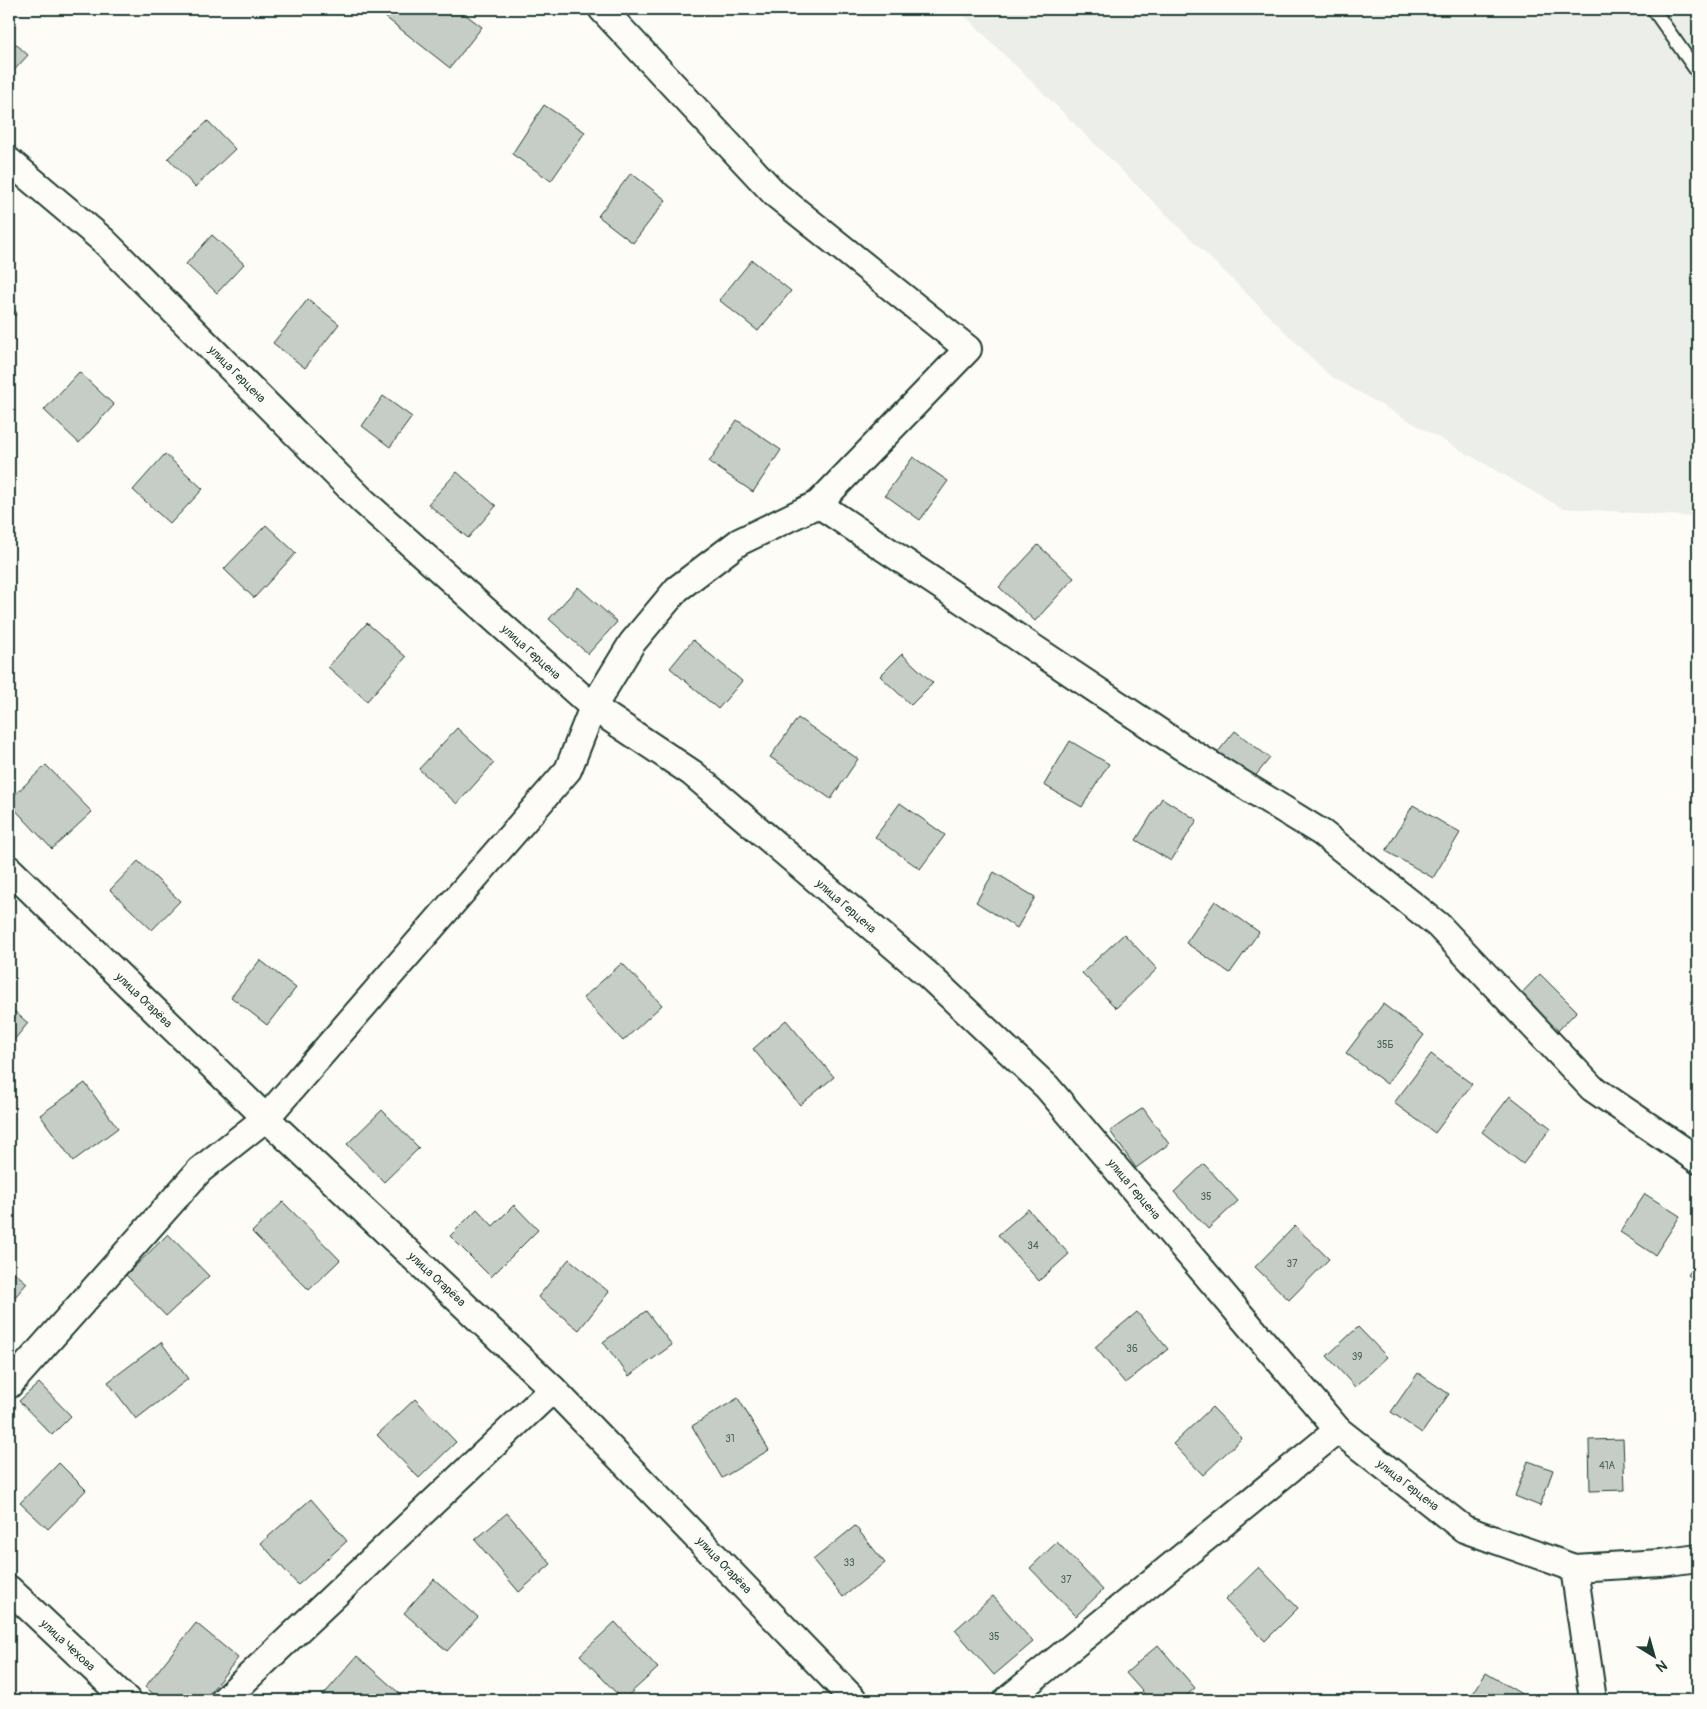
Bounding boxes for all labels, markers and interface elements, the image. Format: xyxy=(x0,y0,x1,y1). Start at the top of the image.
street label: улица Герцена xyxy=(204,342,269,406)
street label: улица Герцена xyxy=(497,621,564,683)
street label: улица Герцена xyxy=(812,876,879,937)
street label: улица Огарёва xyxy=(111,969,176,1032)
house number: 35Б xyxy=(1377,1039,1394,1051)
street label: улица Герцена xyxy=(1103,1155,1164,1223)
house number: 35 xyxy=(1201,1191,1212,1203)
house number: 34 xyxy=(1027,1240,1039,1252)
street label: улица Огарёва xyxy=(404,1248,469,1310)
house number: 37 xyxy=(1287,1258,1298,1270)
house number: 36 xyxy=(1126,1343,1138,1355)
house number: 39 xyxy=(1352,1351,1362,1363)
house number: 31 xyxy=(725,1433,735,1445)
street label: улица Герцена xyxy=(1373,1456,1442,1515)
house number: 41А xyxy=(1599,1460,1616,1472)
street label: улица Огарёва xyxy=(692,1533,755,1597)
house number: 33 xyxy=(843,1557,855,1569)
house number: 37 xyxy=(1061,1574,1072,1586)
street label: улица Чехова xyxy=(36,1615,99,1675)
house number: 35 xyxy=(989,1631,1000,1643)
north arrow xyxy=(1630,1632,1680,1682)
text: N xyxy=(1653,1656,1670,1676)

